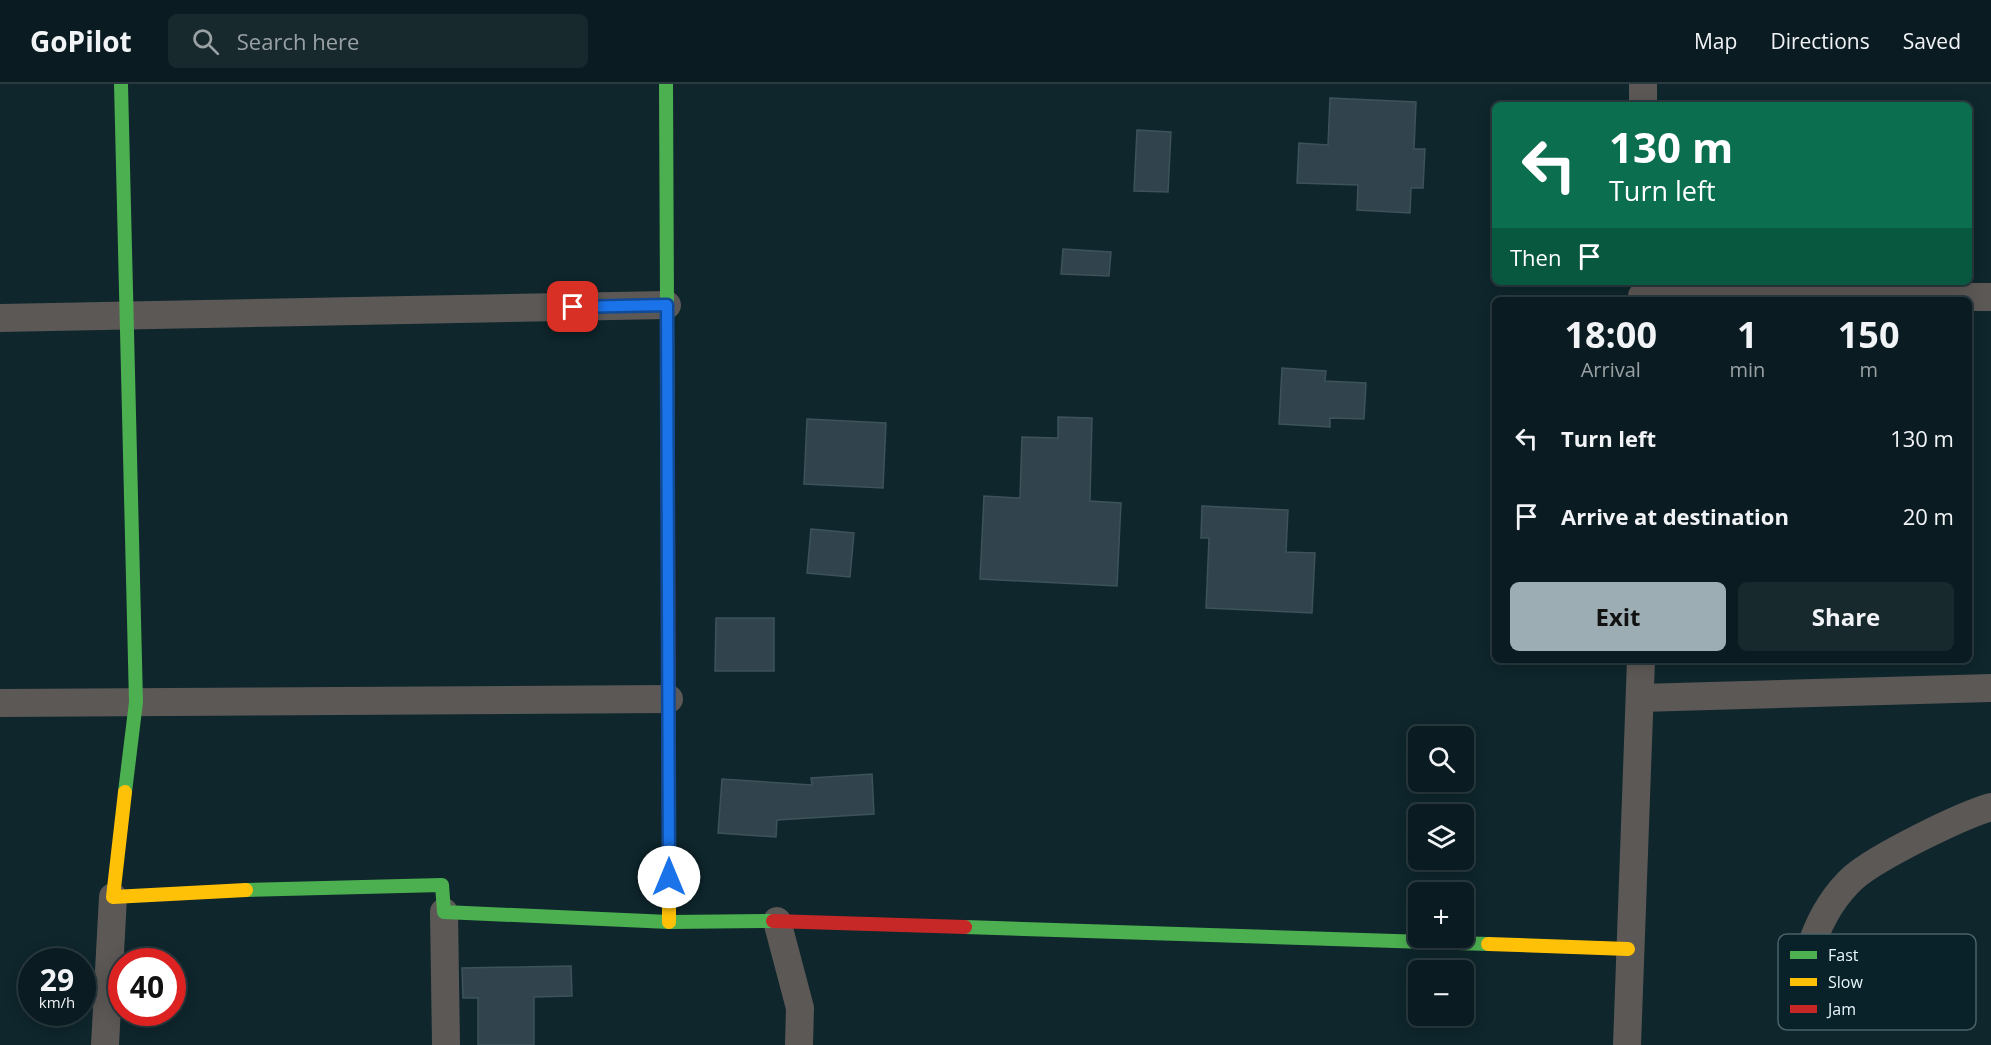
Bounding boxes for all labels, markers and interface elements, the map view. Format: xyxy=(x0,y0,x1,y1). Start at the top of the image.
search box xyxy=(168,14,588,68)
text: GoPilot xyxy=(30,22,132,60)
icon: search xyxy=(189,25,222,58)
text: Search here xyxy=(237,26,359,56)
text: Map xyxy=(1694,27,1737,55)
text: Directions xyxy=(1770,27,1870,55)
text: Saved xyxy=(1903,27,1961,55)
text: 130 m xyxy=(1609,118,1733,175)
icon: left xyxy=(1510,126,1588,204)
text: Turn left xyxy=(1609,172,1716,209)
icon: arrive xyxy=(1573,240,1606,273)
text: Then xyxy=(1510,242,1561,272)
pin xyxy=(547,281,598,332)
icon: arrive xyxy=(556,290,589,323)
text: 18:00 xyxy=(1564,310,1657,359)
text: 1 xyxy=(1737,310,1758,359)
text: 150 xyxy=(1838,310,1900,359)
text: Arrival xyxy=(1581,356,1641,383)
text: min xyxy=(1729,356,1765,383)
text: m xyxy=(1859,356,1878,383)
icon: left xyxy=(1510,422,1543,455)
text: Turn left xyxy=(1561,423,1656,453)
text: 130 m xyxy=(1890,423,1954,453)
icon: arrive xyxy=(1510,500,1543,533)
text: Arrive at destination xyxy=(1561,501,1789,531)
text: 20 m xyxy=(1903,501,1954,531)
button: Exit xyxy=(1510,582,1726,651)
button: Share xyxy=(1738,582,1954,651)
map controls xyxy=(1408,726,1474,1026)
button: search xyxy=(1408,726,1474,792)
button: layers xyxy=(1408,804,1474,870)
position arrow xyxy=(637,845,701,909)
button: + xyxy=(1408,882,1474,948)
legend xyxy=(1778,934,1976,1030)
text: Fast xyxy=(1828,944,1859,966)
speed limit sign: 40 xyxy=(108,948,186,1026)
text: 29 xyxy=(40,959,74,1000)
button: − xyxy=(1408,960,1474,1026)
text: Slow xyxy=(1828,971,1863,993)
text: km/h xyxy=(39,992,75,1012)
text: Jam xyxy=(1826,998,1856,1020)

